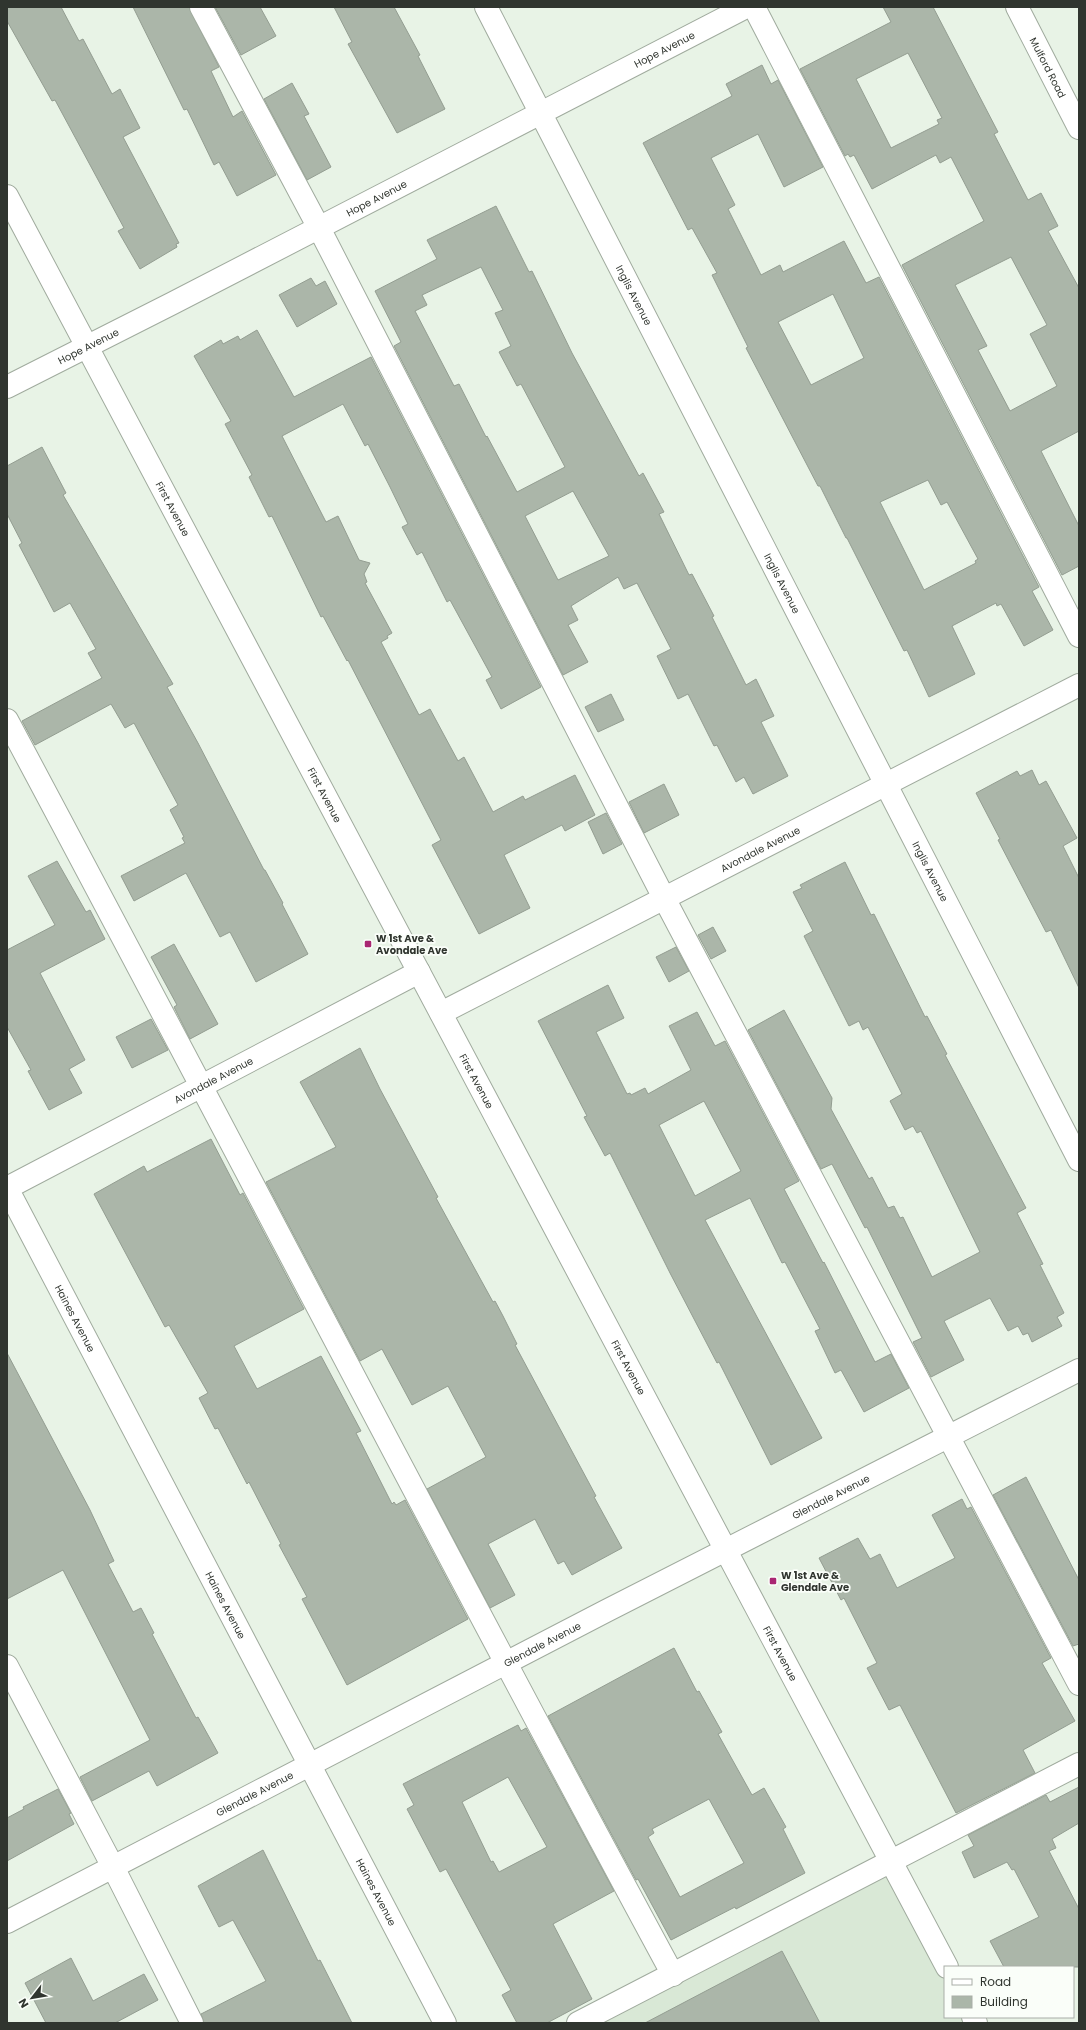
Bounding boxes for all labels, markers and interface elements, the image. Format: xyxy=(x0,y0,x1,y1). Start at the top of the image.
street label: Hope Avenue xyxy=(631,28,698,72)
street label: Mulford Road xyxy=(1026,35,1069,101)
street label: Hope Avenue xyxy=(344,176,410,220)
street label: Inglis Avenue xyxy=(612,263,656,328)
street label: Hope Avenue xyxy=(55,325,122,368)
street label: First Avenue xyxy=(152,479,193,539)
street label: Inglis Avenue xyxy=(760,551,804,616)
street label: First Avenue xyxy=(304,765,345,825)
street label: Avondale Avenue xyxy=(718,823,803,876)
street label: Inglis Avenue xyxy=(908,839,952,904)
place label: W 1st Ave & Avondale Ave xyxy=(376,931,447,958)
marker: W 1st Ave & Avondale Ave xyxy=(363,939,373,949)
street label: First Avenue xyxy=(456,1051,497,1111)
street label: Avondale Avenue xyxy=(171,1053,256,1107)
street label: Haines Avenue xyxy=(51,1282,99,1355)
street label: First Avenue xyxy=(607,1337,649,1398)
street label: Glendale Avenue xyxy=(789,1471,872,1523)
place label: W 1st Ave & Glendale Ave xyxy=(781,1568,849,1595)
street label: Haines Avenue xyxy=(201,1569,249,1642)
marker: W 1st Ave & Glendale Ave xyxy=(768,1576,778,1586)
street label: Glendale Avenue xyxy=(501,1618,584,1671)
street label: First Avenue xyxy=(759,1623,801,1684)
street label: Glendale Avenue xyxy=(214,1768,296,1820)
street label: Haines Avenue xyxy=(352,1856,400,1929)
legend xyxy=(944,1966,1074,2018)
text: Road xyxy=(980,1973,1011,1990)
north arrow xyxy=(12,1978,52,2018)
text: Building xyxy=(980,1993,1028,2010)
text: N xyxy=(14,1995,32,2011)

